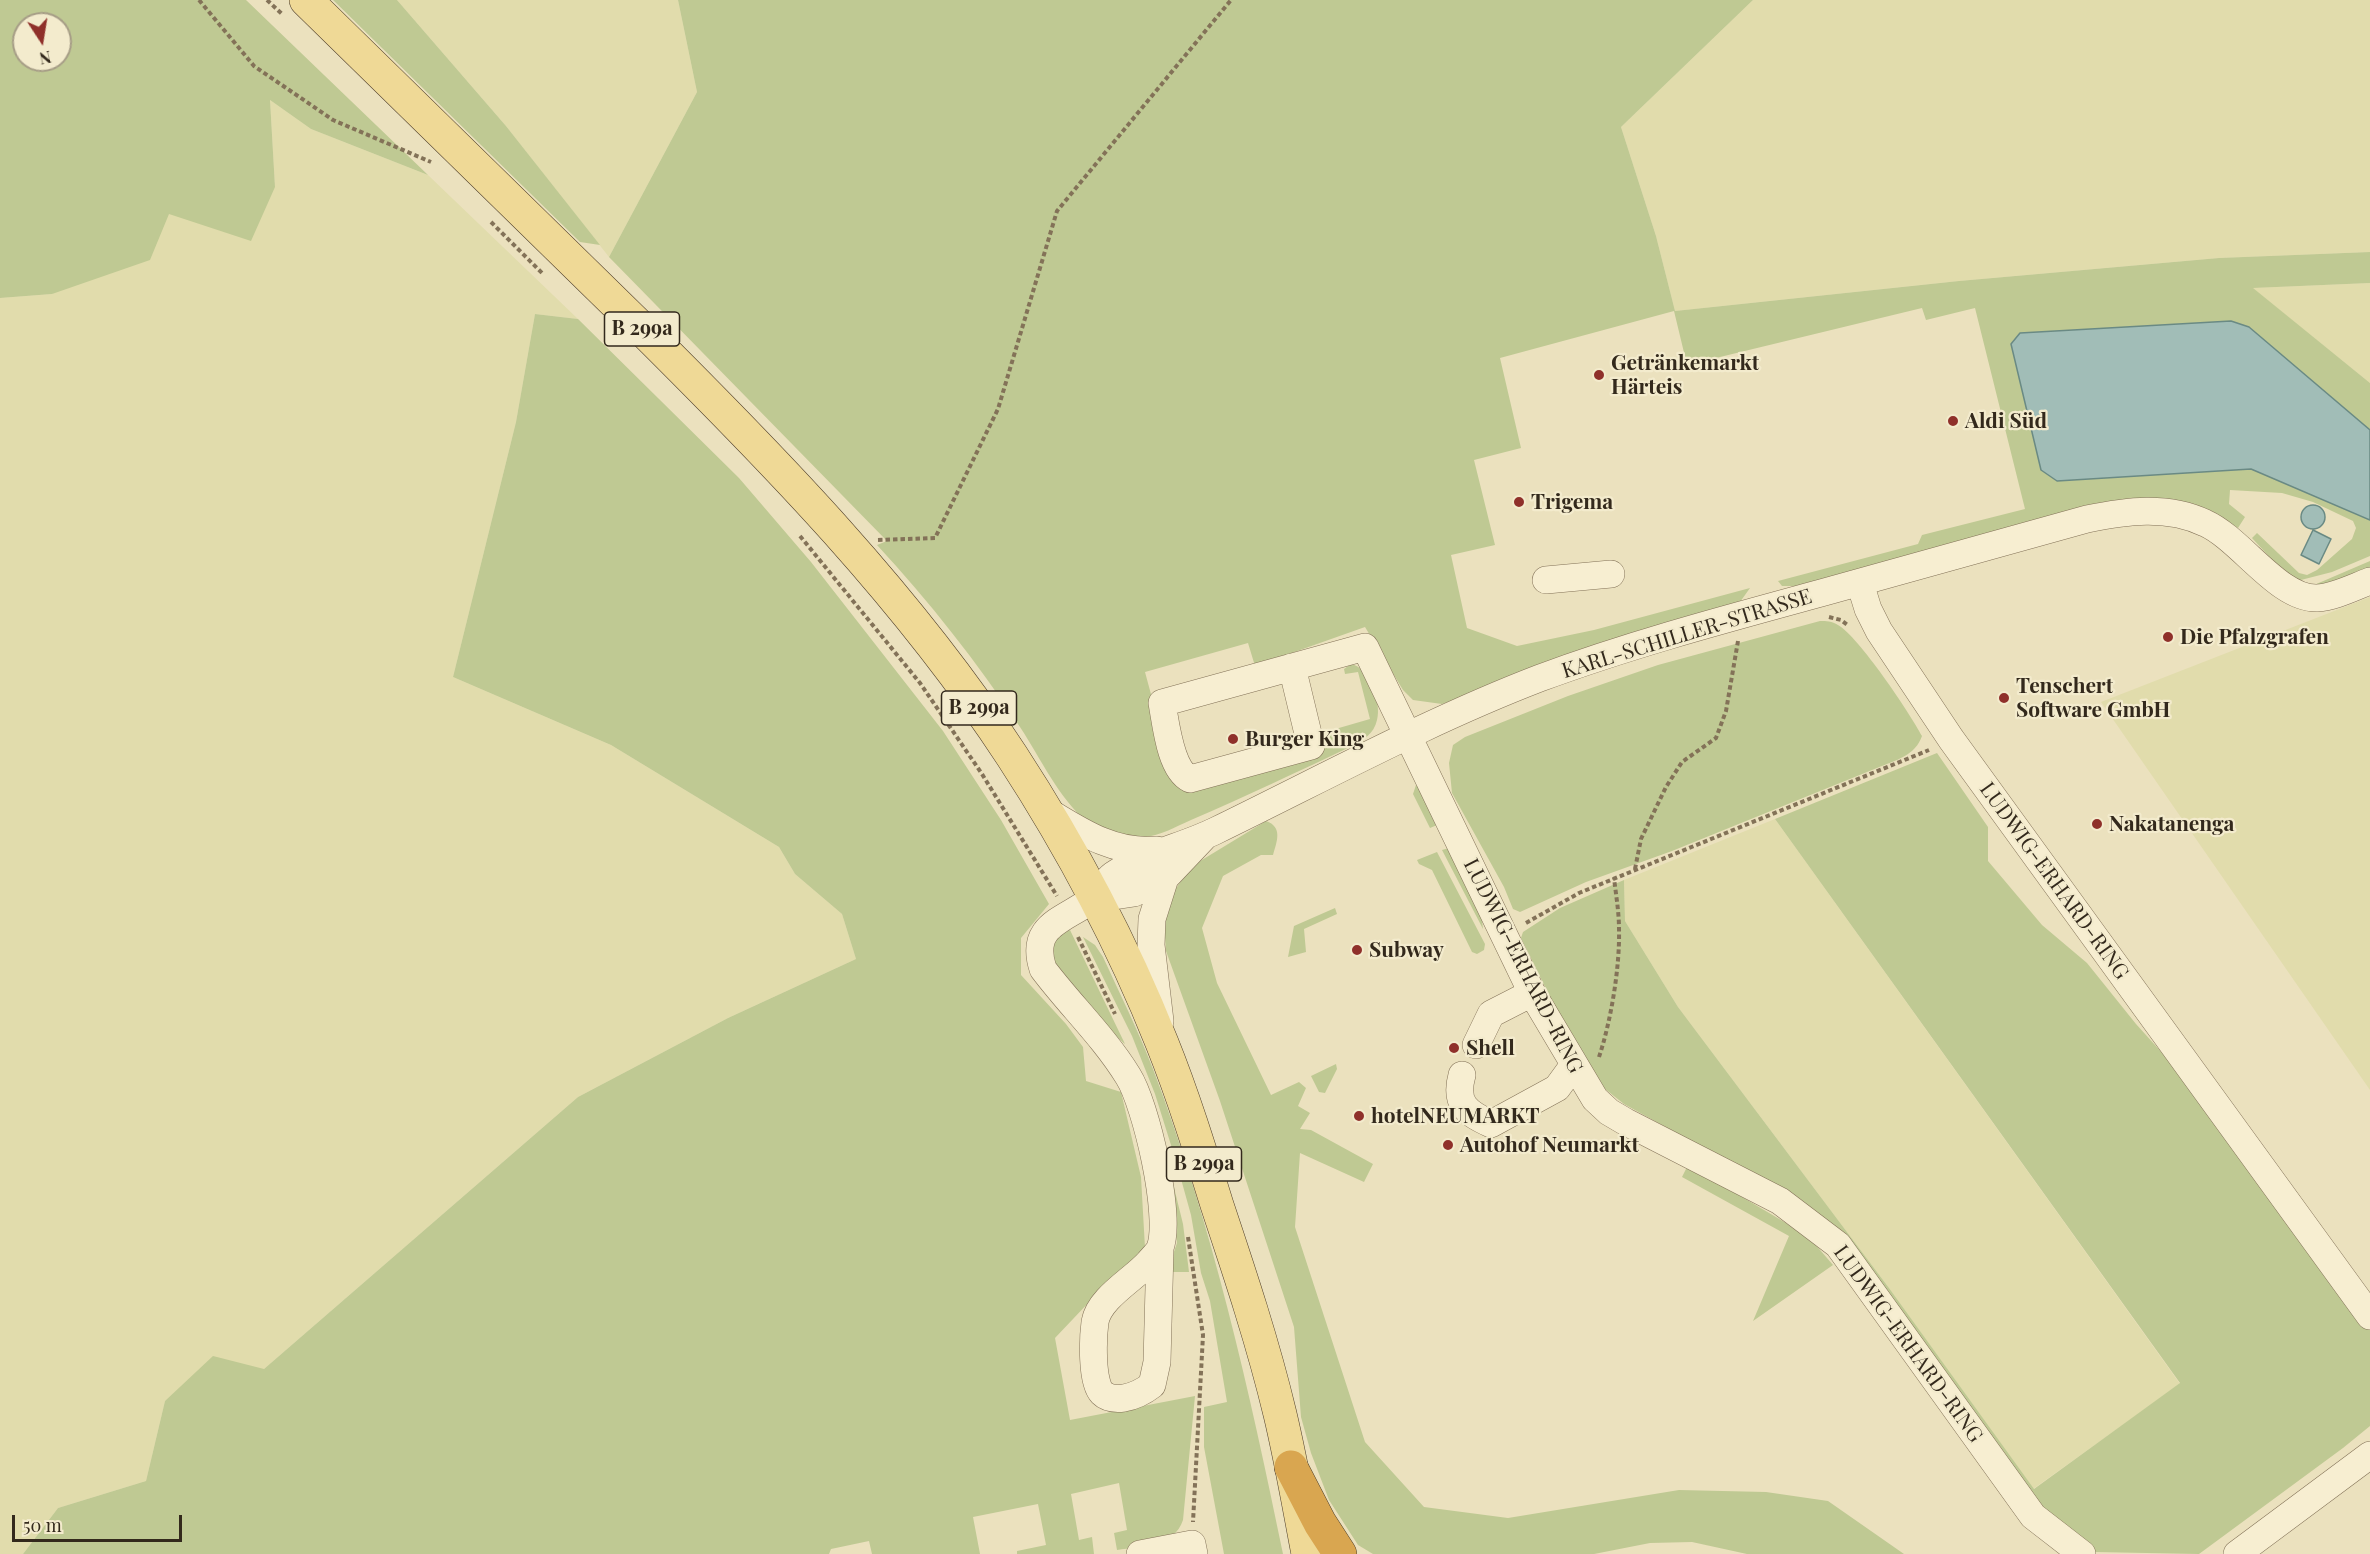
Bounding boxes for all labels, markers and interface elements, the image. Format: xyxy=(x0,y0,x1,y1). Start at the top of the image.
north arrow xyxy=(12,12,72,72)
text: N xyxy=(38,47,53,70)
road number: B 299a xyxy=(604,312,680,346)
place label: Getränkemarkt Härteis xyxy=(1611,350,1759,400)
marker: Getränkemarkt Härteis xyxy=(1592,368,1606,382)
place label: Aldi Süd xyxy=(1965,408,2047,434)
marker: Aldi Süd xyxy=(1946,414,1960,428)
place label: Trigema xyxy=(1531,489,1613,515)
marker: Trigema xyxy=(1512,495,1526,509)
street label: KARL-SCHILLER-STRASSE xyxy=(1559,584,1815,684)
place label: Die Pfalzgrafen xyxy=(2180,624,2329,650)
marker: Die Pfalzgrafen xyxy=(2161,630,2175,644)
place label: Tenschert Software GmbH xyxy=(2016,673,2170,723)
road number: B 299a xyxy=(942,691,1016,725)
marker: Tenschert Software GmbH xyxy=(1997,691,2011,705)
place label: Burger King xyxy=(1245,726,1364,752)
marker: Burger King xyxy=(1226,732,1240,746)
street label: LUDWIG-ERHARD-RING xyxy=(1974,778,2134,984)
place label: Nakatanenga xyxy=(2109,811,2234,837)
marker: Nakatanenga xyxy=(2090,817,2104,831)
street label: LUDWIG-ERHARD-RING xyxy=(1458,855,1588,1077)
place label: Subway xyxy=(1369,937,1444,963)
marker: Subway xyxy=(1350,943,1364,957)
place label: Shell xyxy=(1466,1035,1515,1061)
marker: Shell xyxy=(1447,1041,1461,1055)
place label: hotelNEUMARKT xyxy=(1371,1103,1540,1129)
marker: hotelNEUMARKT xyxy=(1352,1109,1366,1123)
place label: Autohof Neumarkt xyxy=(1460,1132,1639,1158)
marker: Autohof Neumarkt xyxy=(1441,1138,1455,1152)
road number: B 299a xyxy=(1166,1147,1242,1181)
street label: LUDWIG-ERHARD-RING xyxy=(1828,1241,1988,1447)
scale bar xyxy=(15,1503,184,1541)
text: 50 m xyxy=(23,1513,62,1537)

